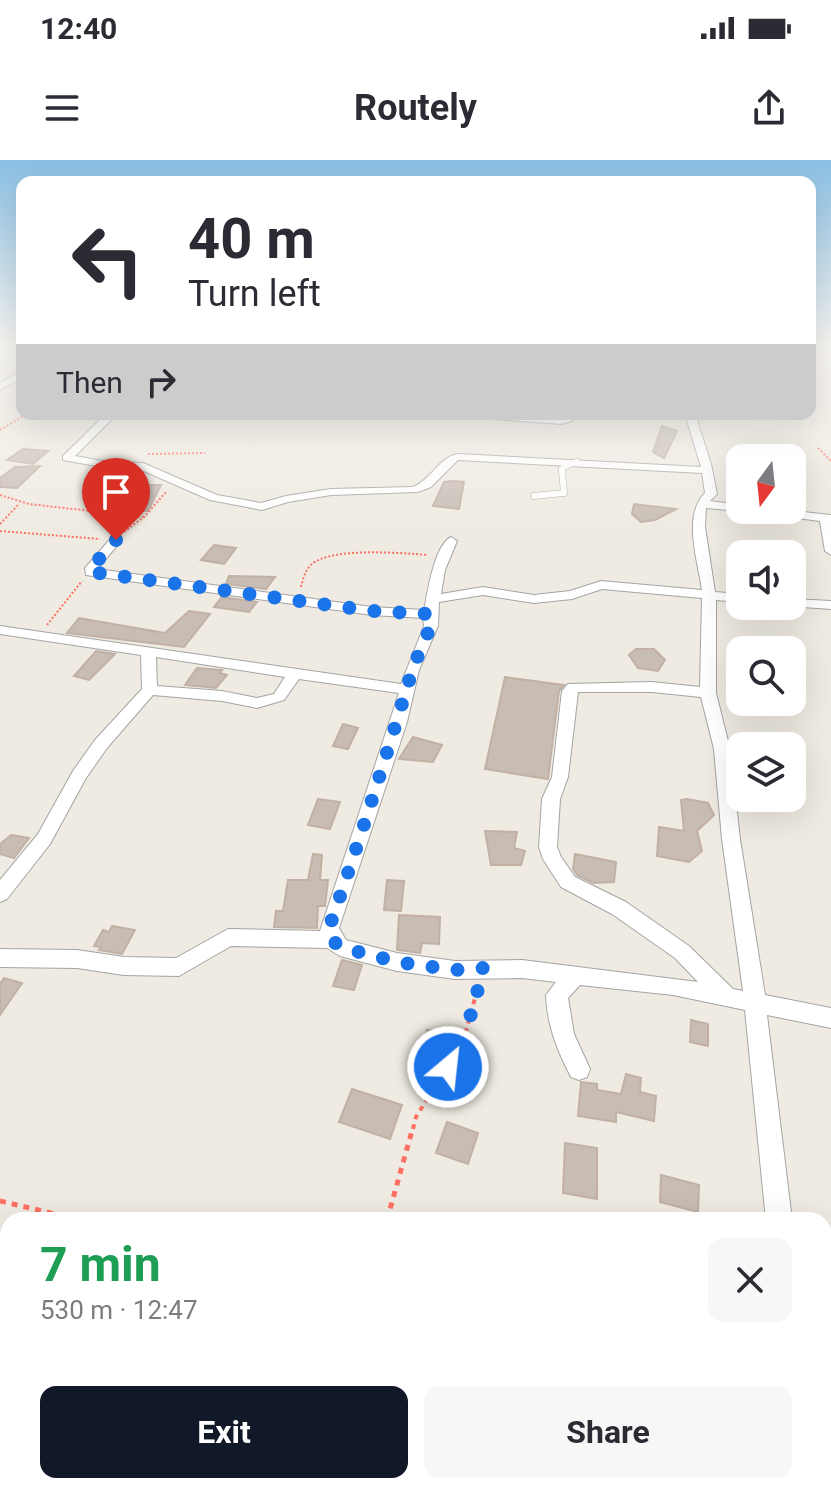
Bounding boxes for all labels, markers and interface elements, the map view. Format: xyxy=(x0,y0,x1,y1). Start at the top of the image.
text: 12:40 xyxy=(40,11,117,46)
icon: menu xyxy=(40,86,84,130)
icon: share xyxy=(747,86,791,130)
text: Routely xyxy=(354,87,477,129)
text: 40 m xyxy=(188,206,315,272)
icon: left xyxy=(56,208,160,312)
text: Turn left xyxy=(188,273,321,315)
icon: right xyxy=(139,360,183,404)
text: Then xyxy=(56,365,123,400)
north arrow xyxy=(726,444,806,524)
map controls xyxy=(726,444,806,812)
pin xyxy=(82,458,150,540)
icon: arrive xyxy=(94,470,138,514)
button: sound xyxy=(726,540,806,620)
button: search xyxy=(726,636,806,716)
button: layers xyxy=(726,732,806,812)
position arrow xyxy=(406,1025,490,1109)
text: 7 min xyxy=(40,1236,161,1293)
button: close xyxy=(708,1238,792,1322)
text: 530 m · 12:47 xyxy=(40,1295,198,1325)
button: Exit xyxy=(40,1386,408,1478)
button: Share xyxy=(424,1386,792,1478)

